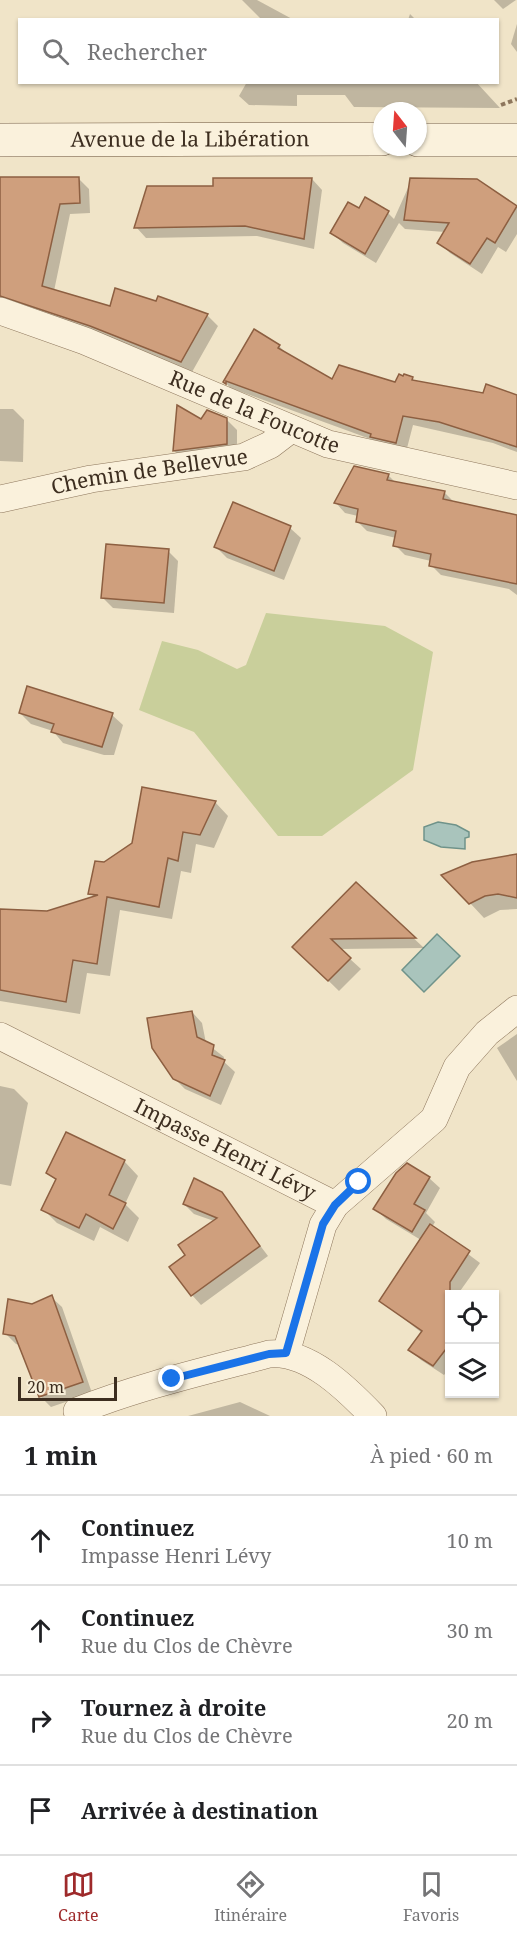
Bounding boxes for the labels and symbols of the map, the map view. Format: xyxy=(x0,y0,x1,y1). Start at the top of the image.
north arrow xyxy=(373,102,427,156)
street label: Avenue de la Libération xyxy=(70,124,310,153)
street label: Rue de la Foucotte xyxy=(165,363,342,459)
street label: Chemin de Bellevue xyxy=(48,442,249,500)
street label: Impasse Henri Lévy xyxy=(130,1091,321,1206)
route start xyxy=(345,1168,371,1194)
route end xyxy=(158,1365,184,1391)
scale bar xyxy=(18,1374,117,1402)

